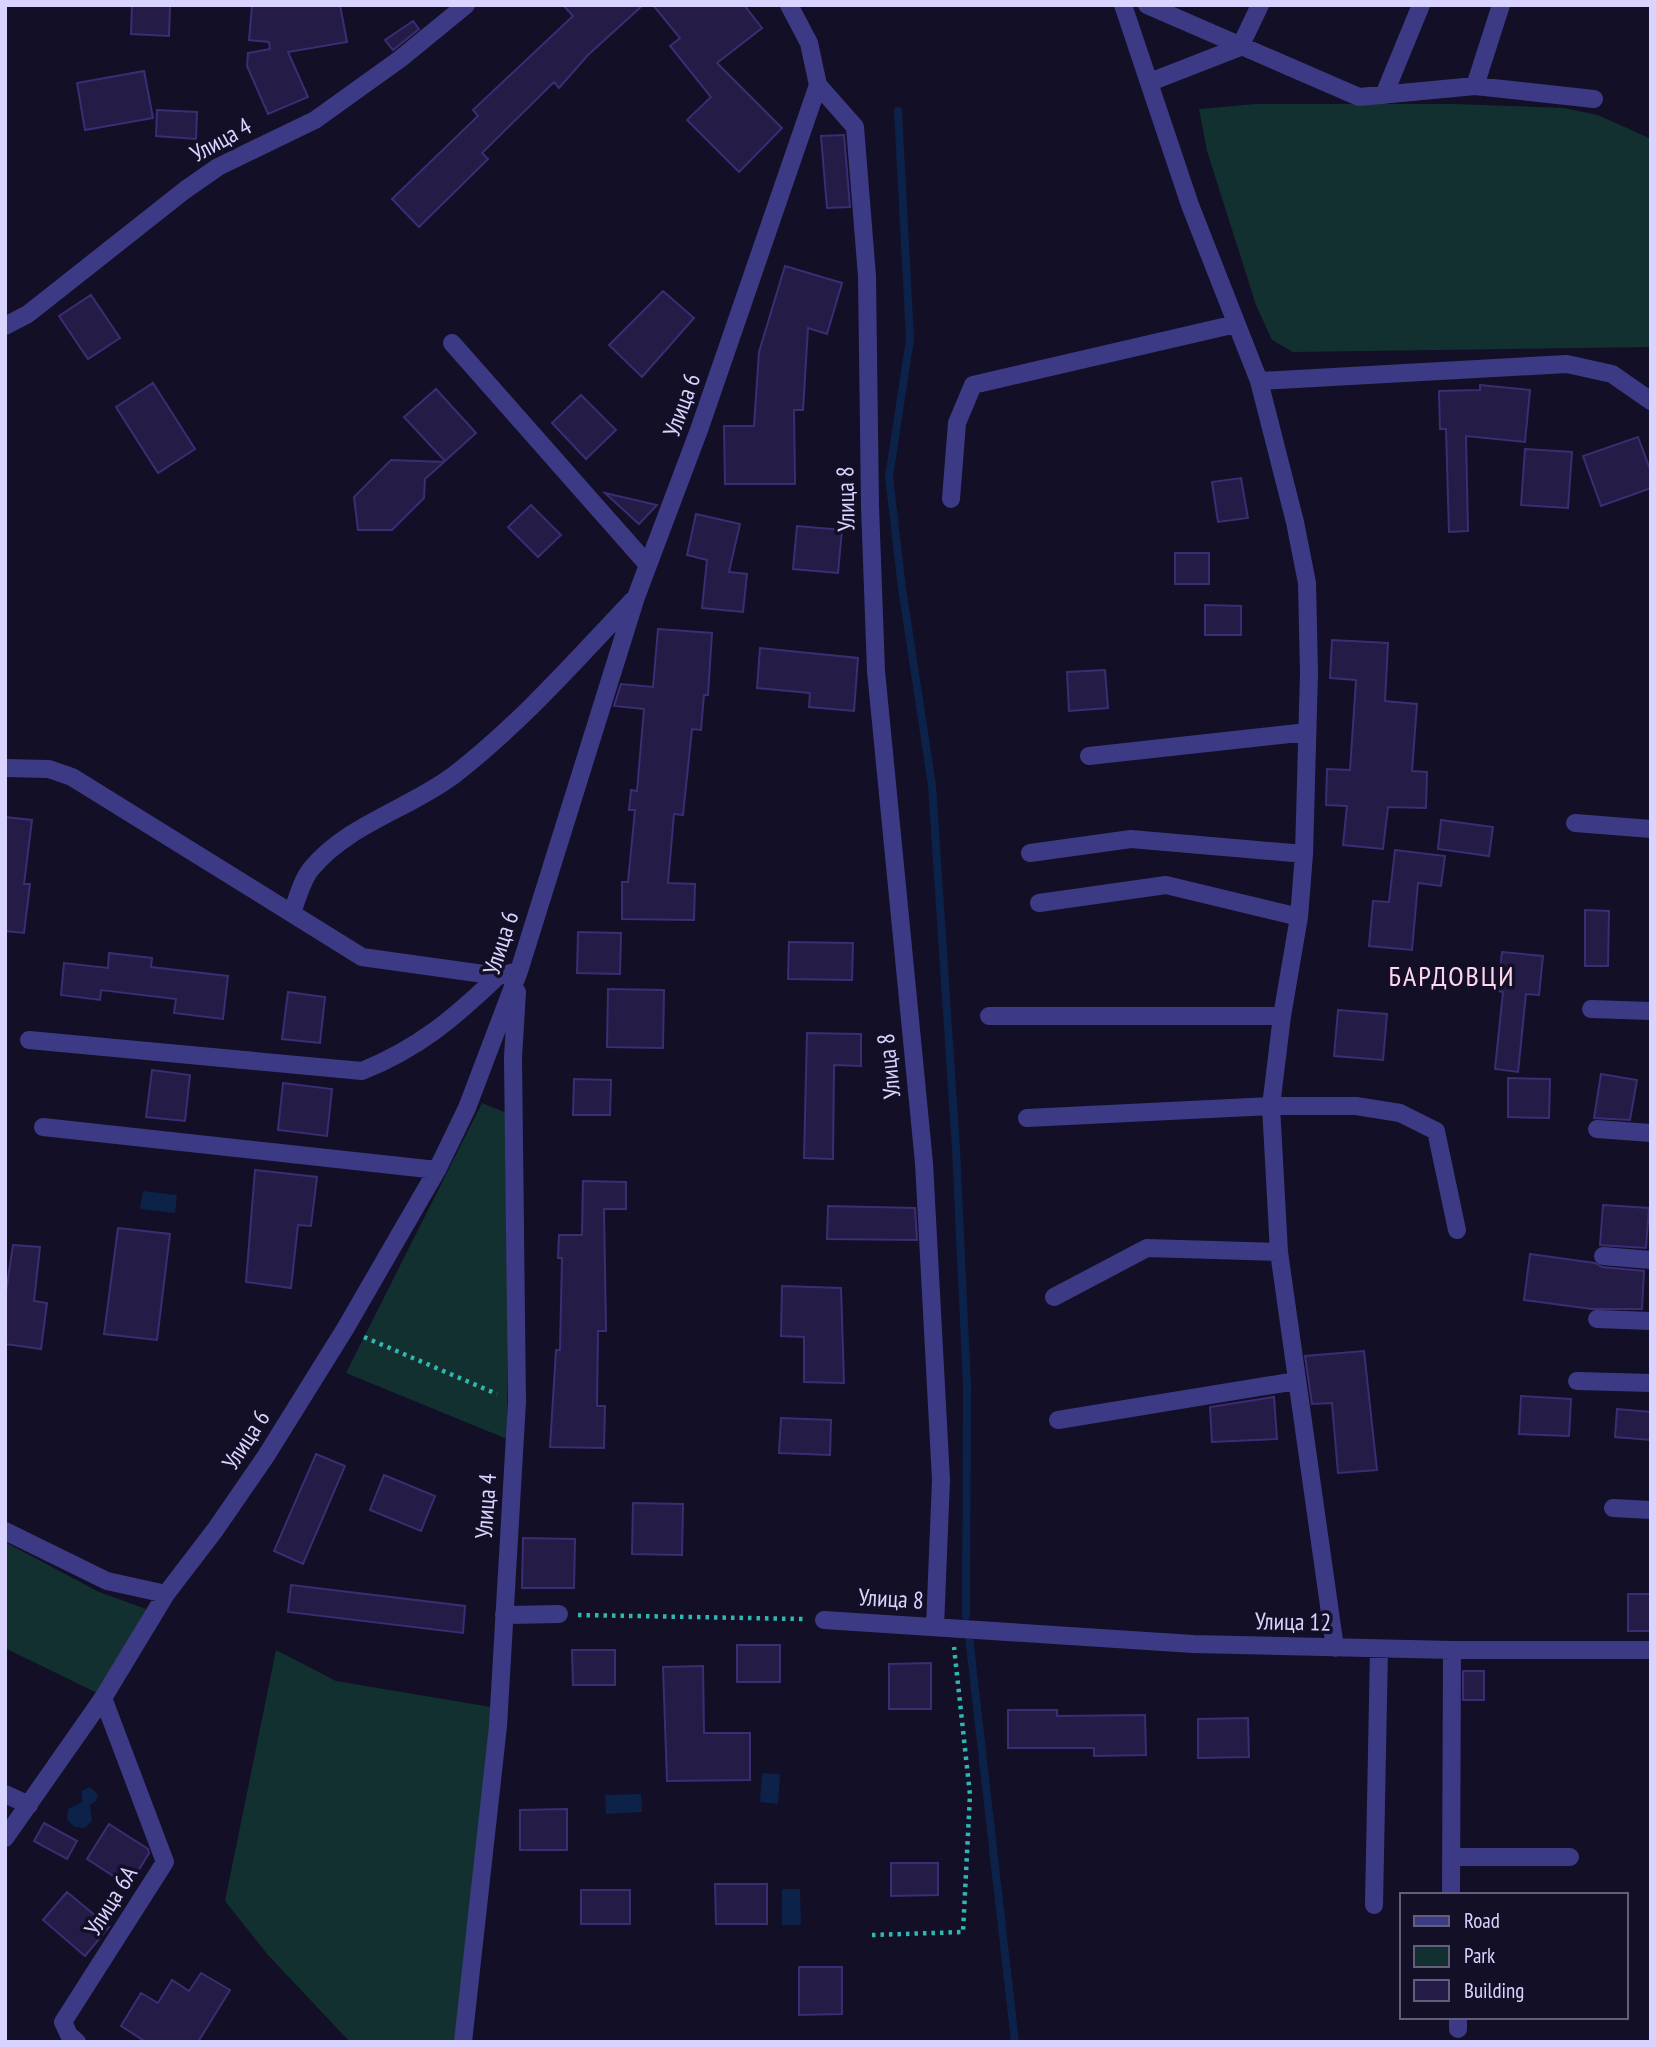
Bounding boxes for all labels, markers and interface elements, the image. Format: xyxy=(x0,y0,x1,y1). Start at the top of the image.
street label: Улица 4 xyxy=(185,110,257,169)
street label: Улица 6 xyxy=(656,369,707,441)
street label: Улица 8 xyxy=(829,466,862,532)
street label: Улица 6 xyxy=(476,907,525,979)
district label: БАРДОВЦИ xyxy=(1389,957,1515,994)
street label: Улица 8 xyxy=(870,1032,907,1100)
street label: Улица 6 xyxy=(215,1404,276,1476)
street label: Улица 4 xyxy=(468,1472,503,1540)
street label: Улица 8 xyxy=(858,1581,925,1616)
street label: Улица 12 xyxy=(1255,1605,1331,1638)
street label: Улица 6A xyxy=(77,1859,144,1942)
legend xyxy=(1400,1893,1628,2019)
text: Road xyxy=(1464,1907,1500,1934)
text: Park xyxy=(1464,1942,1495,1969)
text: Building xyxy=(1464,1977,1524,2004)

